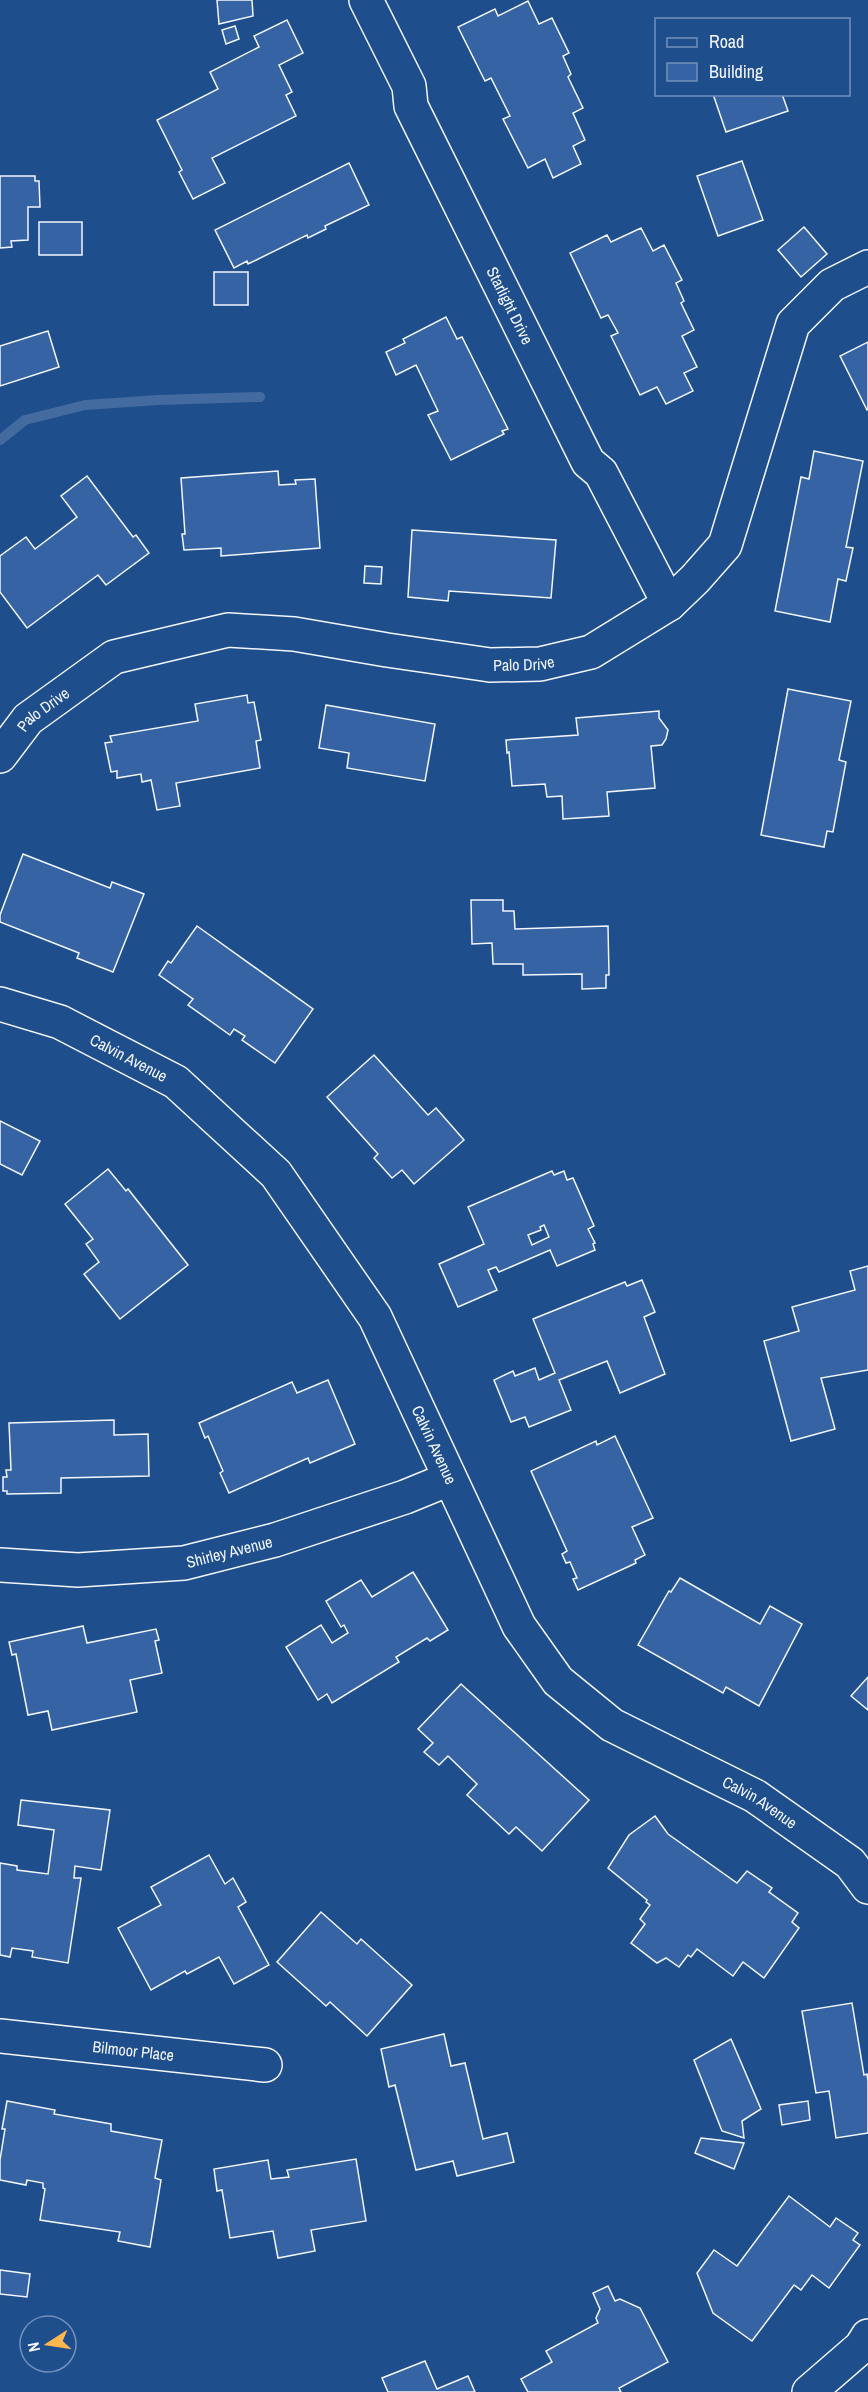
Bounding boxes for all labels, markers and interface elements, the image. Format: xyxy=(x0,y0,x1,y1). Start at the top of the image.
legend xyxy=(655,18,850,96)
text: Road xyxy=(709,29,744,54)
text: Building xyxy=(709,59,764,84)
street label: Starlight Drive xyxy=(482,263,539,348)
street label: Palo Drive xyxy=(493,650,557,676)
street label: Palo Drive xyxy=(11,682,74,736)
street label: Calvin Avenue xyxy=(86,1028,171,1087)
street label: Calvin Avenue xyxy=(407,1402,462,1488)
street label: Shirley Avenue xyxy=(184,1530,275,1573)
street label: Calvin Avenue xyxy=(719,1771,802,1834)
street label: Bilmoor Place xyxy=(91,2035,175,2066)
north arrow xyxy=(18,2314,78,2374)
text: N xyxy=(22,2340,45,2354)

